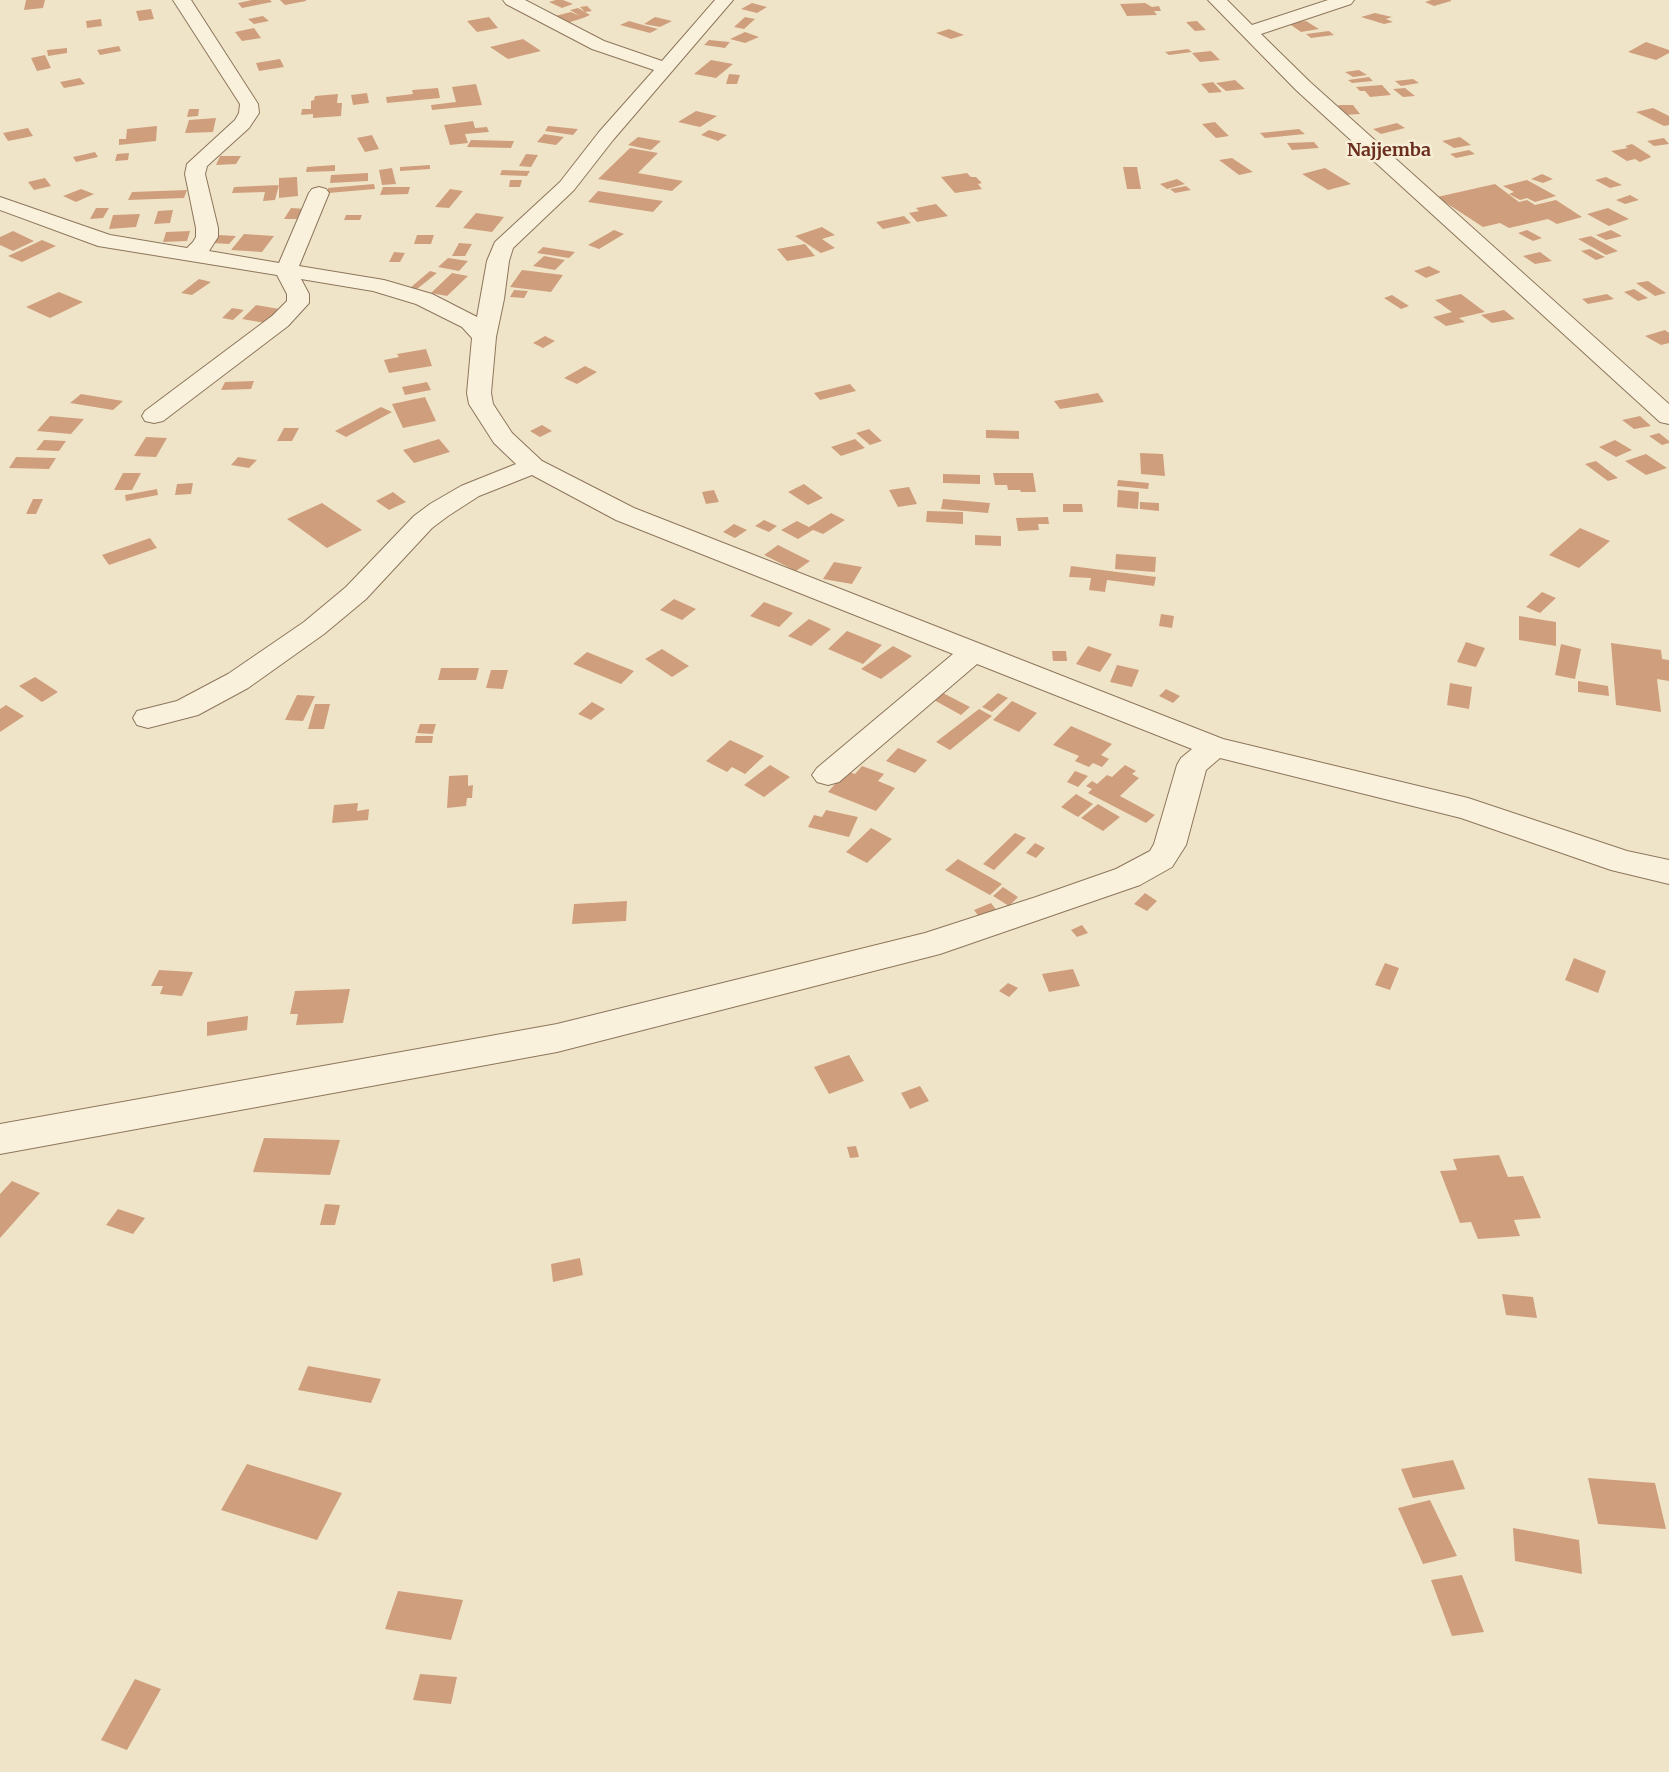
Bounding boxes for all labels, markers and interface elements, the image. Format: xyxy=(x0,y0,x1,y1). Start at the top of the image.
district label: Najjemba xyxy=(1347,140,1431,162)

